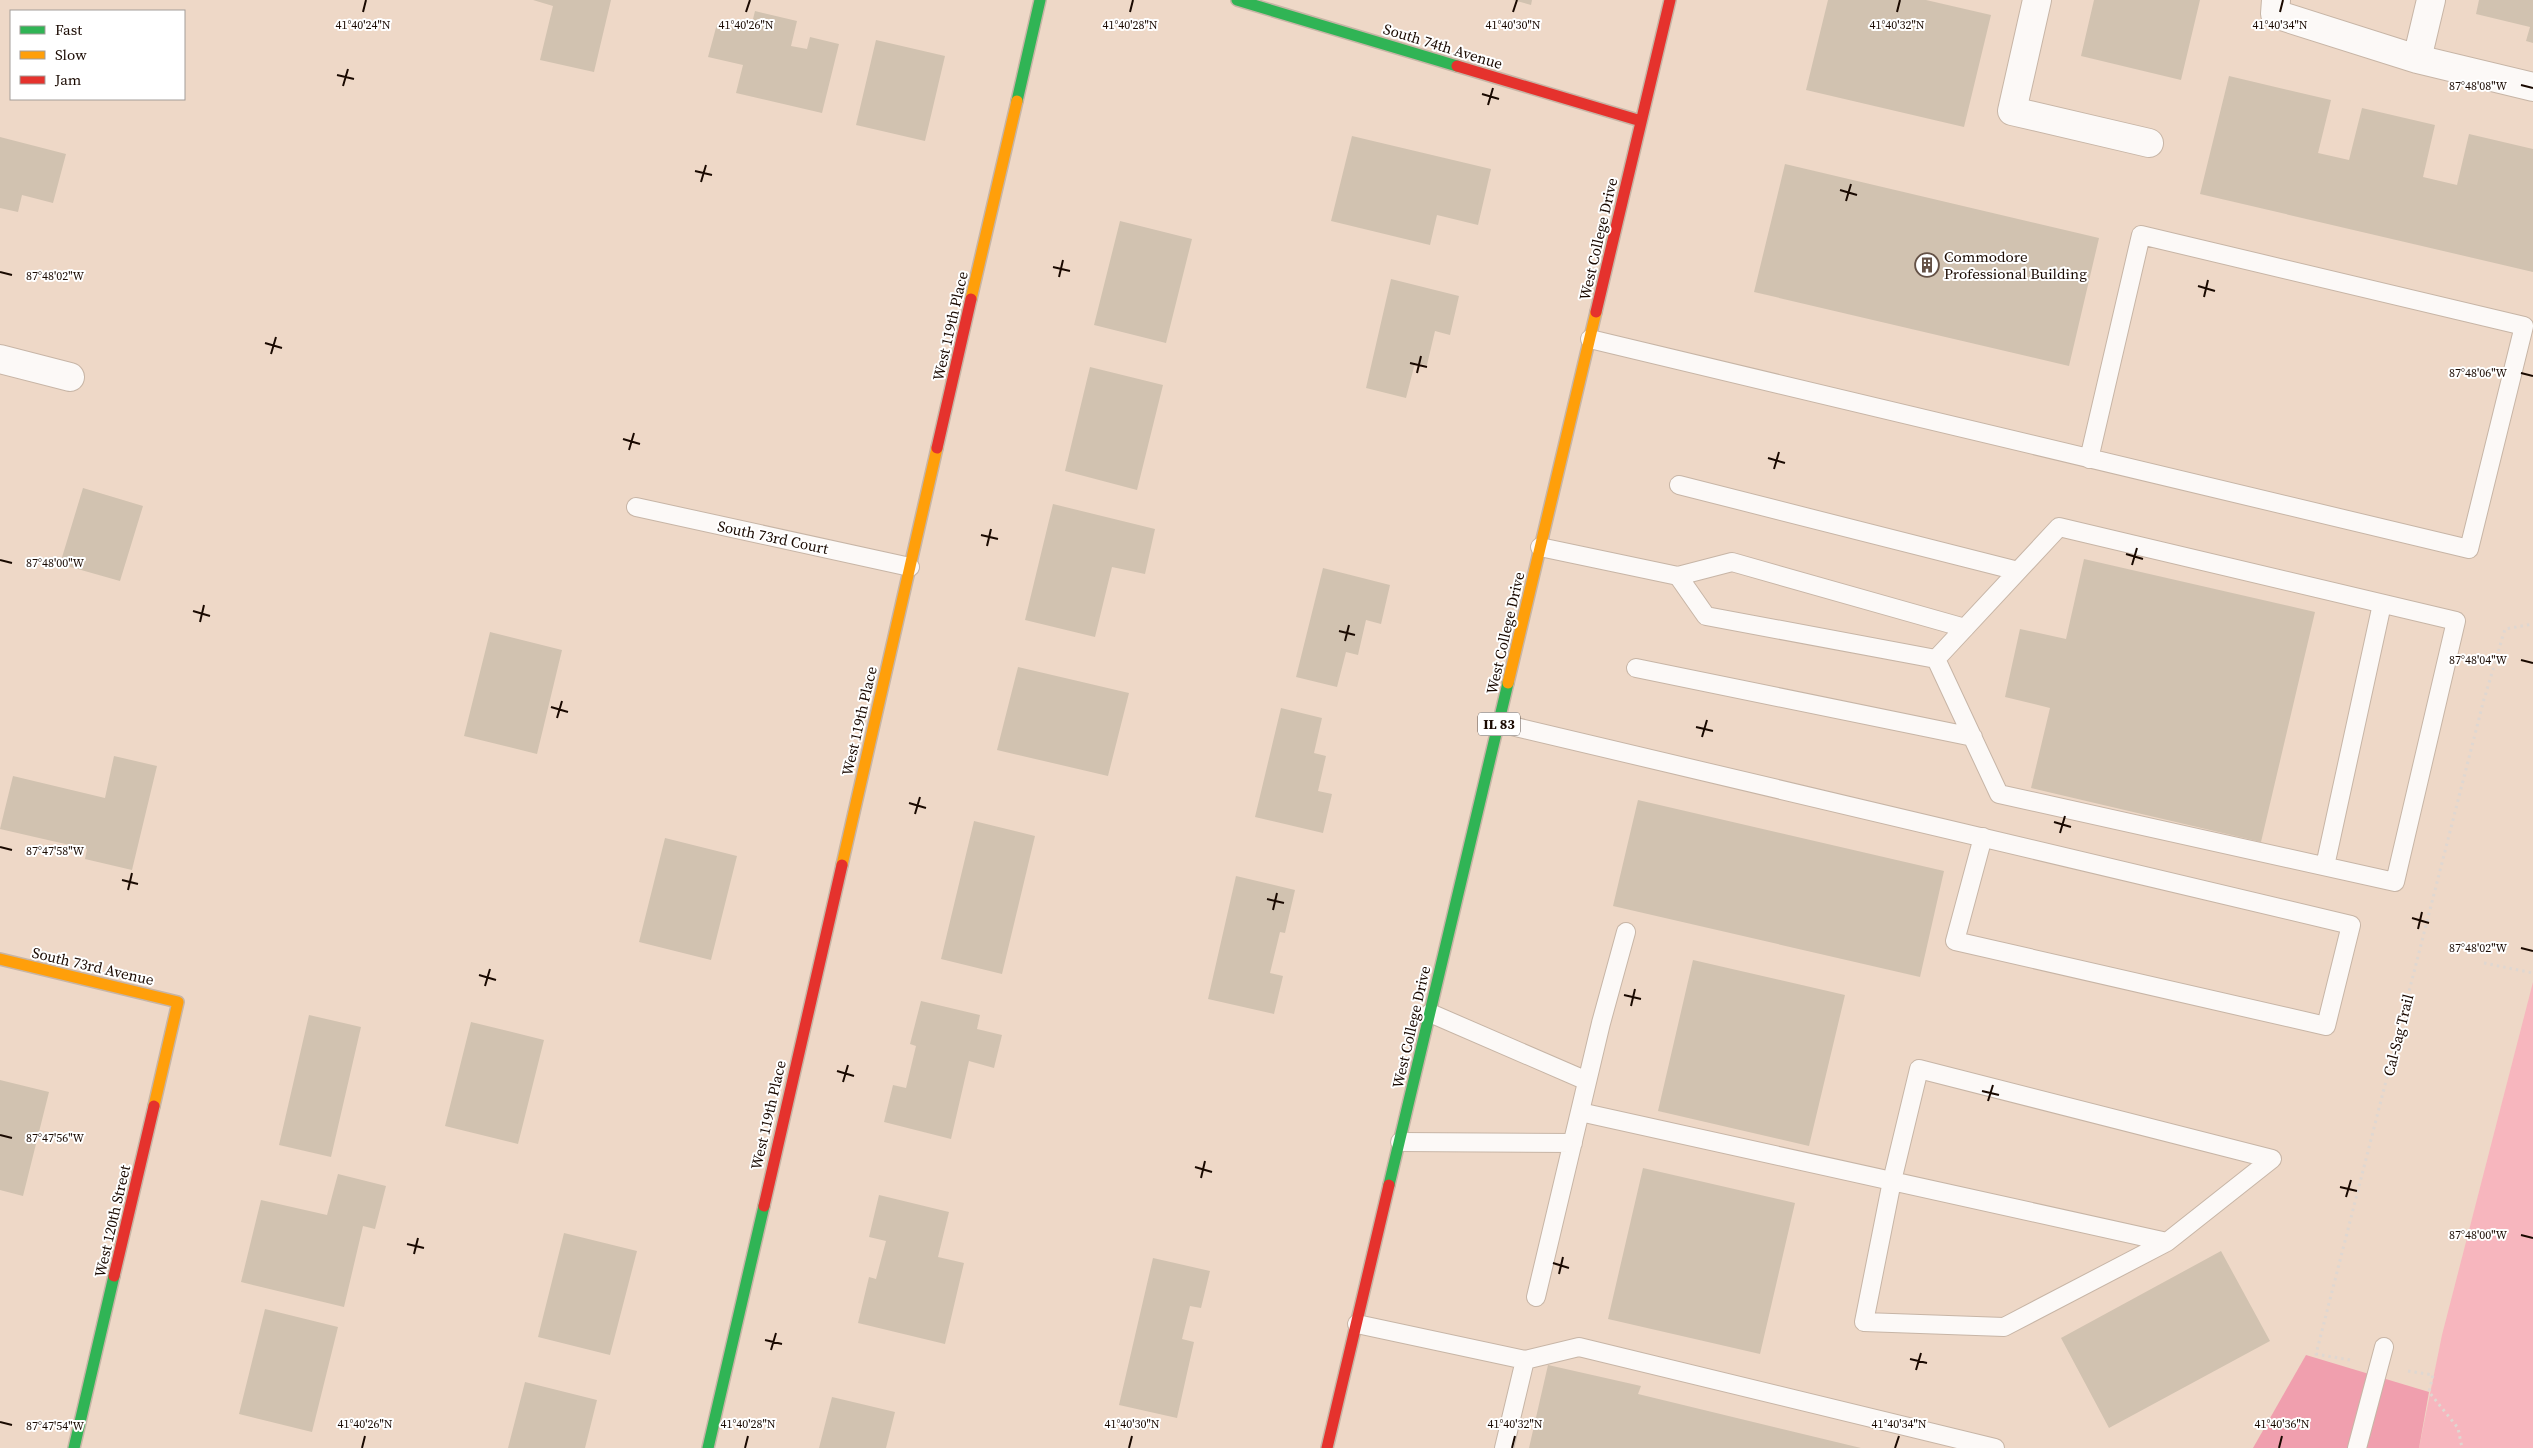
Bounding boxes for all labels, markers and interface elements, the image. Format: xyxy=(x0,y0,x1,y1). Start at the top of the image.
legend xyxy=(10,10,185,100)
text: 41°40'24"N xyxy=(335,17,391,33)
text: 41°40'26"N xyxy=(718,17,774,33)
text: 41°40'28"N xyxy=(1102,17,1158,33)
text: 41°40'30"N xyxy=(1485,17,1541,33)
text: 41°40'32"N xyxy=(1869,17,1925,33)
text: 41°40'34"N xyxy=(2252,17,2308,33)
street label: South 74th Avenue xyxy=(1381,18,1505,74)
text: Fast xyxy=(55,19,82,40)
text: Slow xyxy=(55,44,87,65)
text: Jam xyxy=(54,69,82,90)
text: 87°48'08"W xyxy=(2449,78,2507,94)
street label: West College Drive xyxy=(1574,175,1622,302)
place label: Commodore Professional Building xyxy=(1944,246,2087,284)
building icon: Commodore Professional Building xyxy=(1914,252,1940,278)
text: 87°48'02"W xyxy=(26,268,84,284)
street label: West 119th Place xyxy=(927,269,973,383)
text: 87°48'06"W xyxy=(2449,365,2507,381)
street label: South 73rd Court xyxy=(716,515,831,559)
text: 87°48'00"W xyxy=(26,555,84,571)
street label: West College Drive xyxy=(1481,569,1529,696)
text: 87°48'04"W xyxy=(2449,652,2507,668)
street label: West 119th Place xyxy=(836,664,882,778)
road number: IL 83 xyxy=(1478,712,1520,736)
text: 87°47'58"W xyxy=(26,843,84,859)
text: 87°48'02"W xyxy=(2449,940,2507,956)
street label: South 73rd Avenue xyxy=(30,942,156,990)
street label: West College Drive xyxy=(1387,963,1435,1090)
street label: Cal-Sag Trail xyxy=(2378,991,2418,1078)
street label: West 119th Place xyxy=(745,1058,791,1172)
text: 87°47'56"W xyxy=(26,1130,84,1146)
street label: West 120th Street xyxy=(89,1163,135,1279)
text: 87°48'00"W xyxy=(2449,1227,2507,1243)
text: 41°40'26"N xyxy=(337,1416,393,1432)
text: 41°40'28"N xyxy=(720,1416,776,1432)
text: 41°40'30"N xyxy=(1104,1416,1160,1432)
text: 41°40'32"N xyxy=(1487,1416,1543,1432)
text: 41°40'34"N xyxy=(1871,1416,1927,1432)
text: 41°40'36"N xyxy=(2254,1416,2310,1432)
text: 87°47'54"W xyxy=(26,1418,84,1434)

